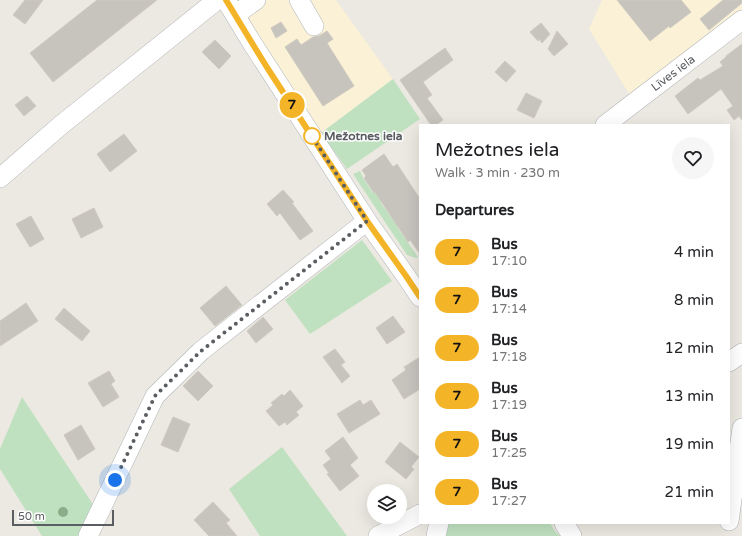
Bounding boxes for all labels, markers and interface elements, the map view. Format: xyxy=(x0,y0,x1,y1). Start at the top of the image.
street label: Līves iela xyxy=(648,52,698,94)
line badge: 7 xyxy=(279,92,305,118)
text: 7 xyxy=(288,96,296,113)
marker: Mežotnes iela xyxy=(303,127,321,145)
place label: Mežotnes iela xyxy=(324,129,403,143)
button: heart xyxy=(672,137,714,179)
text: Mežotnes iela xyxy=(435,139,559,161)
text: Walk · 3 min · 230 m xyxy=(435,165,560,181)
text: Departures xyxy=(435,201,514,219)
text: Bus xyxy=(491,235,518,253)
text: 7 xyxy=(453,243,461,260)
text: 4 min xyxy=(674,243,714,261)
text: 17:10 xyxy=(491,253,527,269)
text: Bus xyxy=(491,283,518,301)
text: 7 xyxy=(453,291,461,308)
text: 8 min xyxy=(674,291,714,309)
text: 17:14 xyxy=(491,301,527,317)
text: Bus xyxy=(491,331,518,349)
text: 7 xyxy=(453,339,461,356)
text: 12 min xyxy=(665,339,714,357)
text: 17:18 xyxy=(491,349,527,365)
text: Bus xyxy=(491,379,518,397)
text: 7 xyxy=(453,387,461,404)
text: 13 min xyxy=(665,387,714,405)
text: 17:19 xyxy=(491,397,527,413)
text: Bus xyxy=(491,427,518,445)
text: 7 xyxy=(453,435,461,452)
text: 19 min xyxy=(665,435,714,453)
text: 17:25 xyxy=(491,445,527,461)
your location xyxy=(105,470,125,490)
text: Bus xyxy=(491,475,518,493)
text: 7 xyxy=(453,483,461,500)
text: 21 min xyxy=(665,483,714,501)
map controls xyxy=(367,484,407,524)
button: layers xyxy=(367,484,407,524)
text: 17:27 xyxy=(491,493,527,509)
scale bar xyxy=(12,508,114,527)
text: 50 m xyxy=(18,510,45,523)

